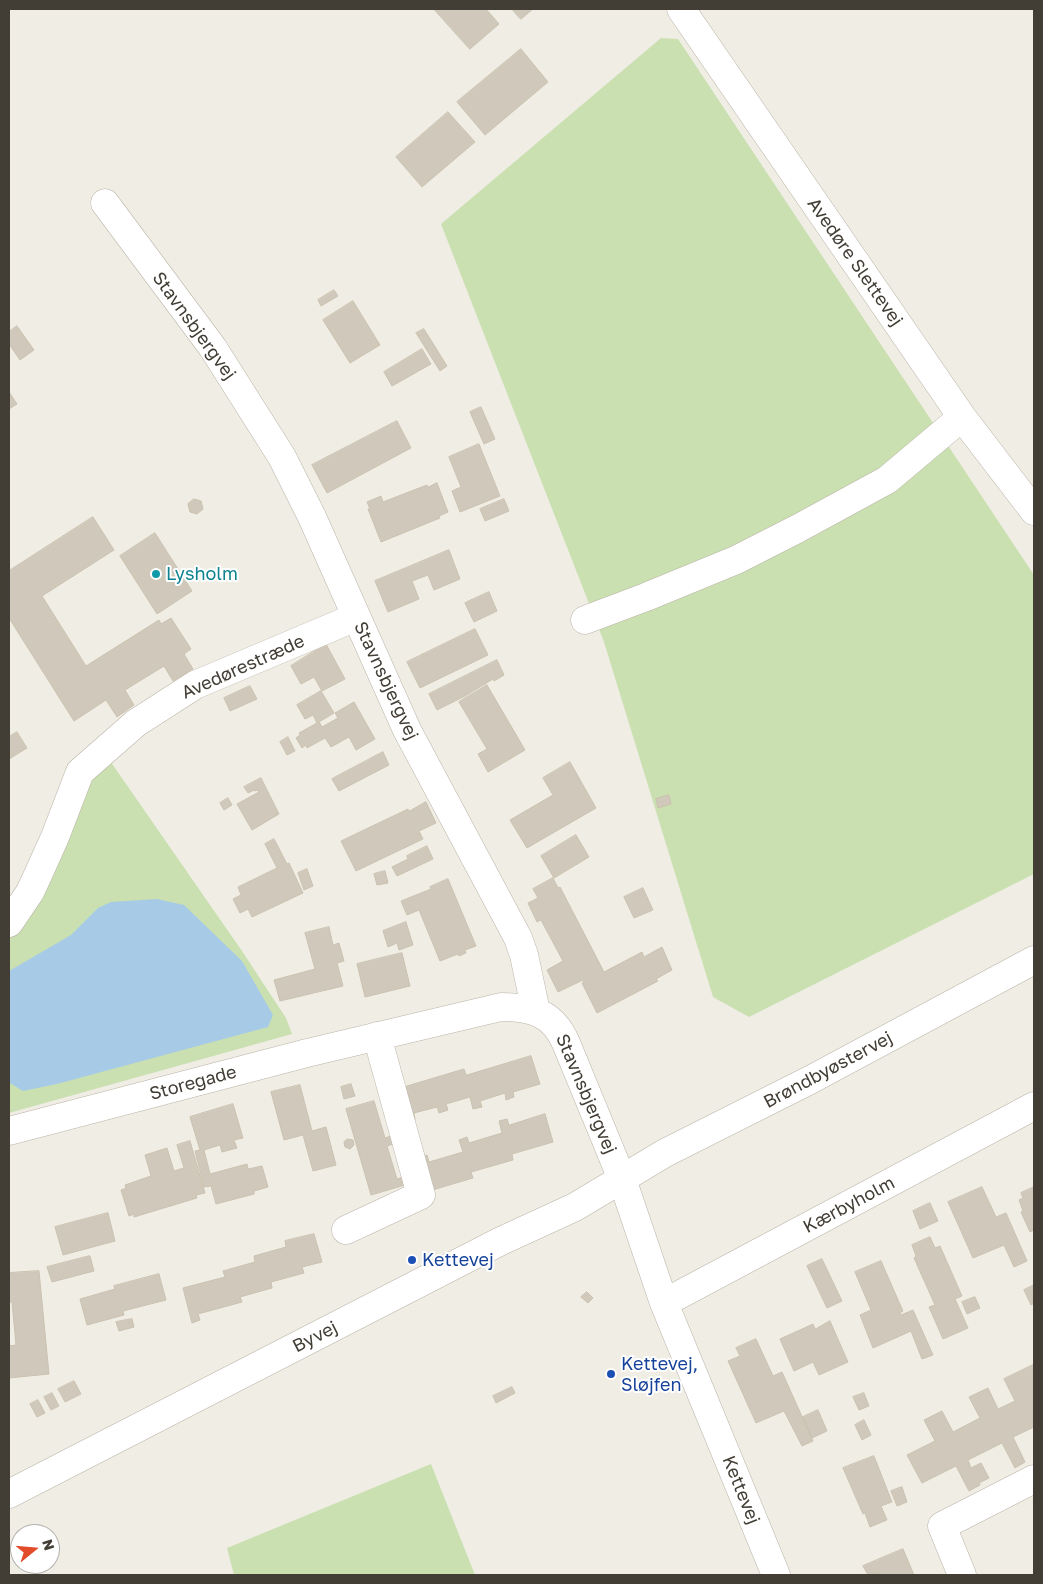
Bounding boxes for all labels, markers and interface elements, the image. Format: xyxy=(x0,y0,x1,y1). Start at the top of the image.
street label: Avedøre Slettevej xyxy=(803,194,907,330)
street label: Stavnsbjergvej xyxy=(148,268,240,384)
place label: Lysholm xyxy=(166,563,238,585)
marker: Lysholm xyxy=(150,568,162,580)
street label: Stavnsbjergvej xyxy=(349,618,423,744)
street label: Avedørestræde xyxy=(178,630,308,704)
street label: Brøndbyøstervej xyxy=(760,1027,896,1113)
street label: Stavnsbjergvej xyxy=(551,1031,621,1157)
street label: Storegade xyxy=(147,1061,239,1105)
street label: Kærbyholm xyxy=(800,1172,898,1238)
place label: Kettevej xyxy=(422,1249,494,1271)
marker: Kettevej xyxy=(406,1254,418,1266)
street label: Byvej xyxy=(289,1317,341,1357)
place label: Kettevej, Sløjfen xyxy=(621,1353,698,1396)
marker: Kettevej, Sløjfen xyxy=(605,1368,617,1380)
street label: Kettevej xyxy=(718,1453,764,1527)
north arrow xyxy=(10,1524,60,1574)
text: N xyxy=(39,1537,59,1552)

